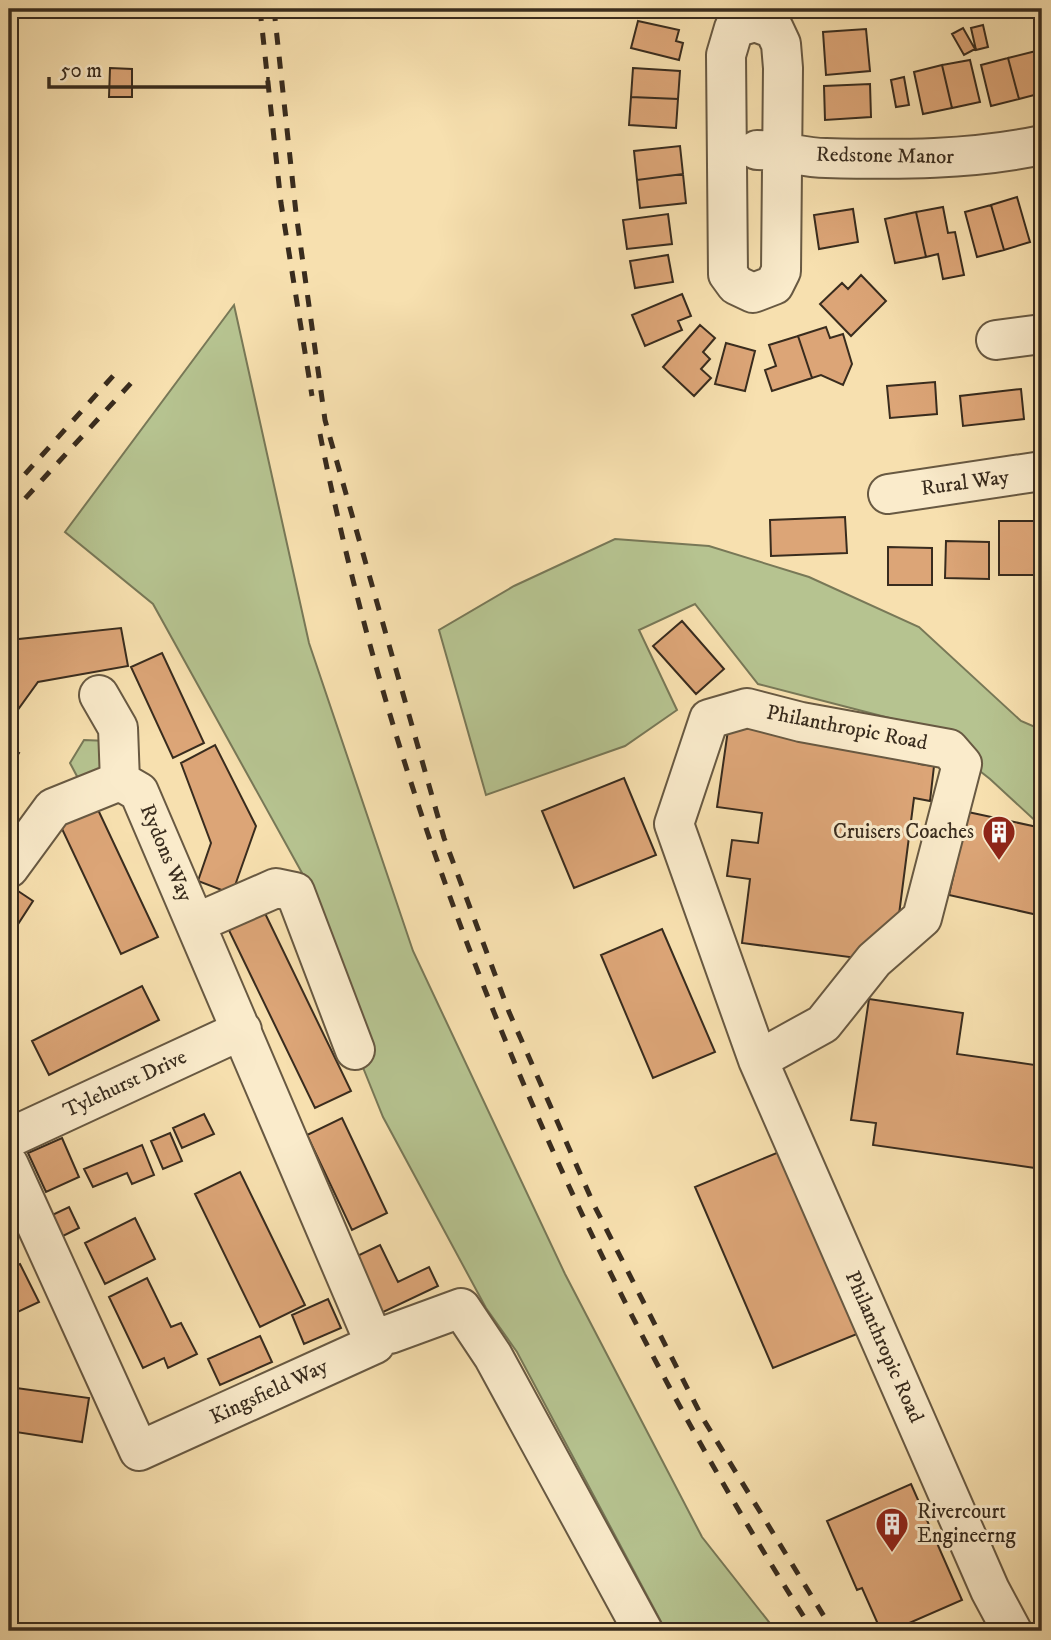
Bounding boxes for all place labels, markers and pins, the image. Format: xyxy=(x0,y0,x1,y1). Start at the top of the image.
building icon: Cruisers Coaches xyxy=(980,813,1018,862)
place label: Cruisers Coaches xyxy=(833,819,974,845)
place label: Rivercourt Engineerng xyxy=(917,1499,1017,1549)
building icon: Rivercourt Engineerng xyxy=(873,1505,911,1554)

